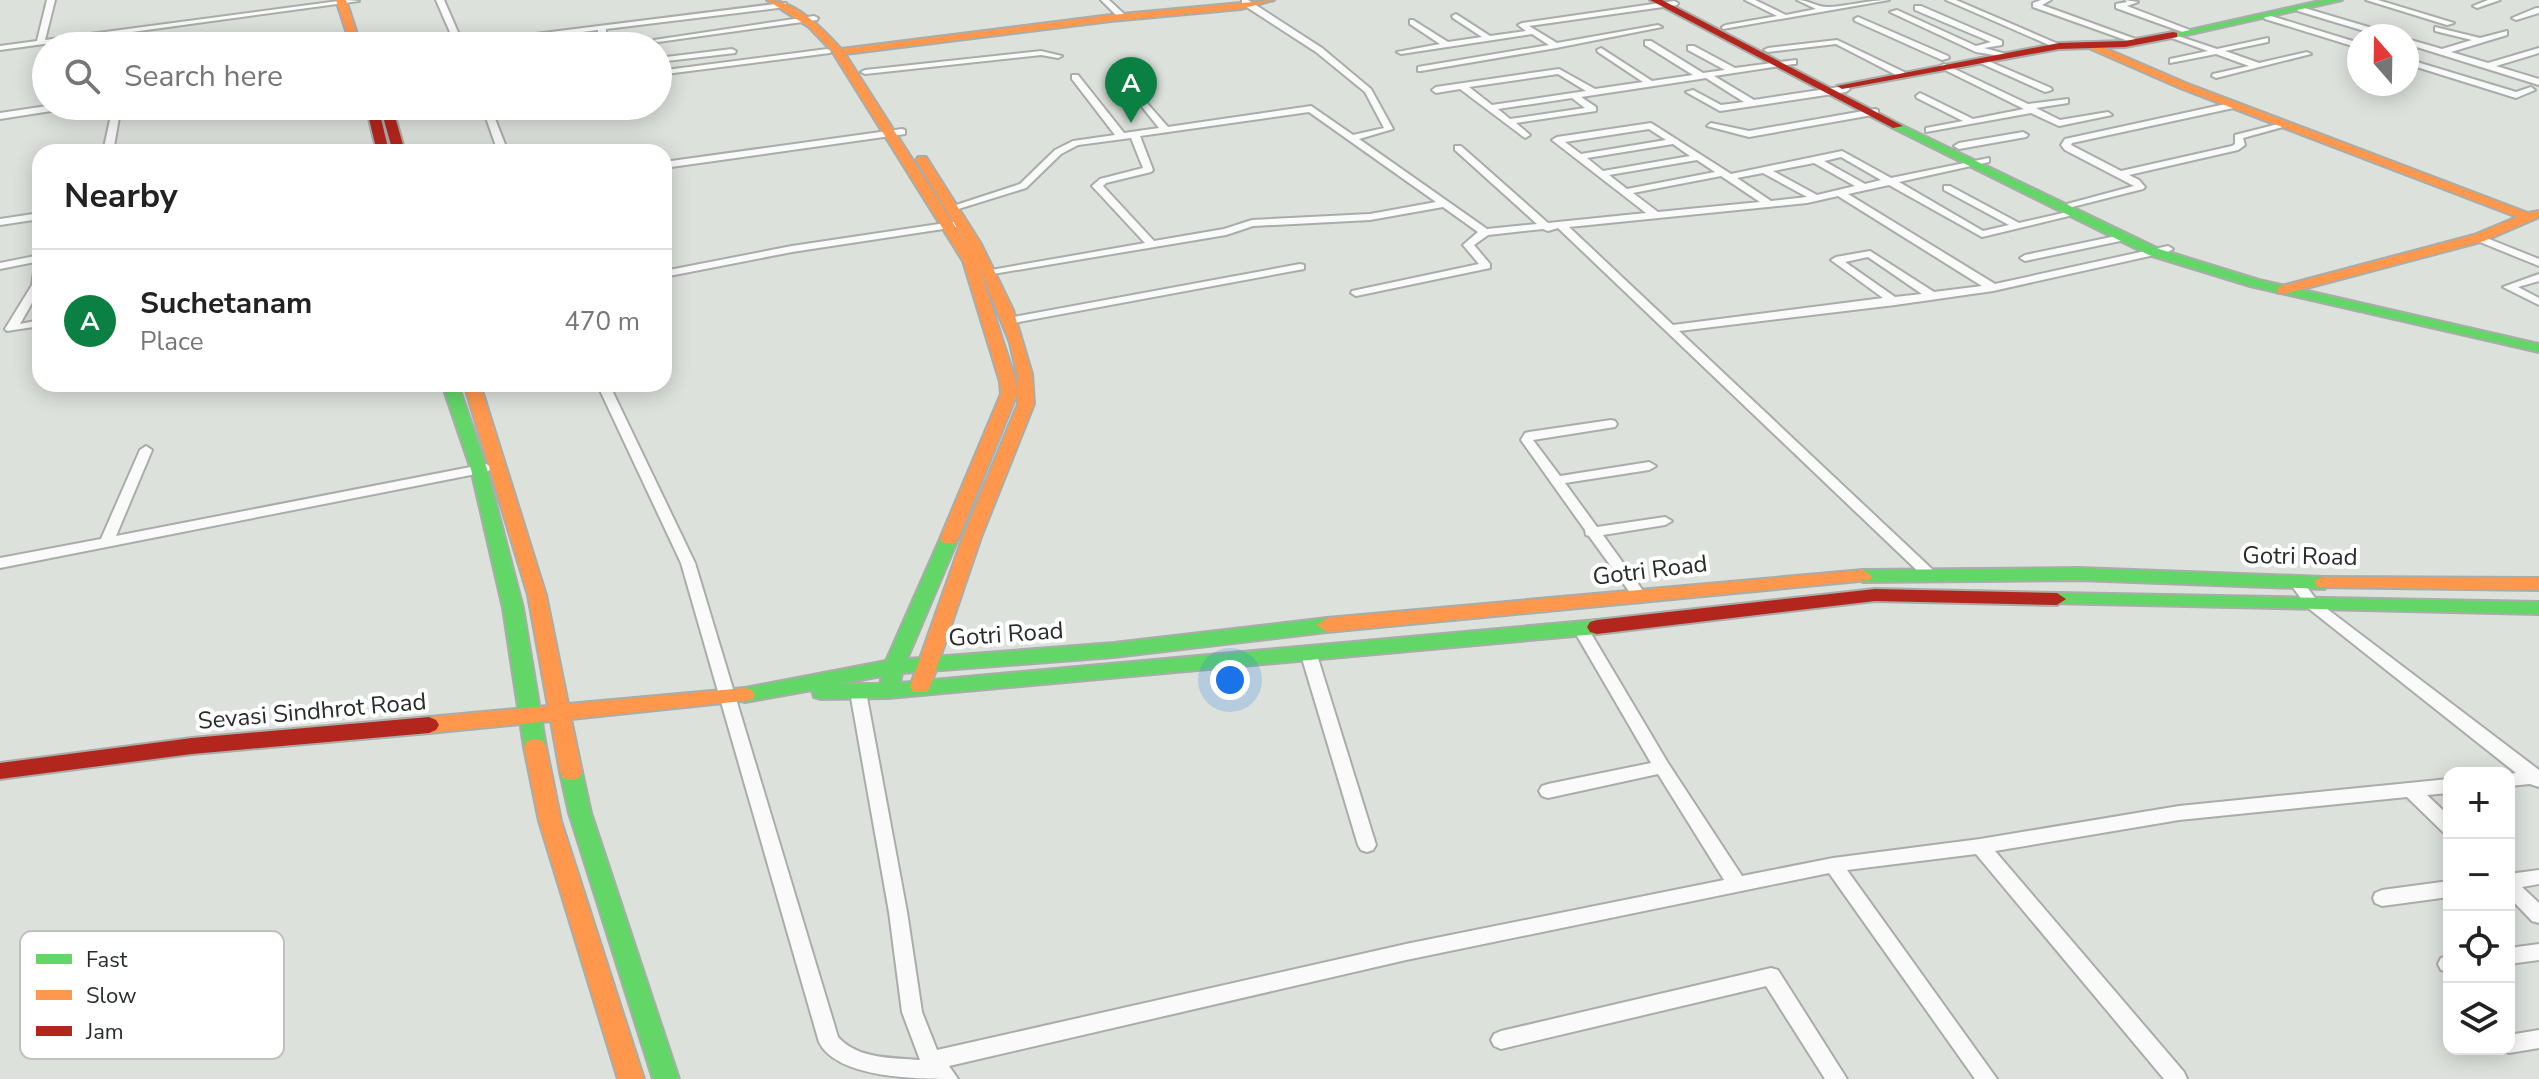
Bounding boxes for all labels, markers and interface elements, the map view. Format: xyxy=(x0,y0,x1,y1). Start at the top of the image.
north arrow xyxy=(2347,24,2419,96)
search box xyxy=(32,32,672,120)
icon: search xyxy=(60,54,104,98)
text: Search here xyxy=(124,56,283,97)
pin: A xyxy=(1105,57,1157,123)
text: Nearby xyxy=(64,173,178,219)
text: Suchetanam xyxy=(140,283,312,324)
text: A xyxy=(80,304,100,339)
text: 470 m xyxy=(564,304,640,339)
text: Place xyxy=(140,324,204,359)
street label: Gotri Road xyxy=(2242,539,2358,573)
street label: Gotri Road xyxy=(1591,547,1709,593)
street label: Gotri Road xyxy=(947,614,1065,654)
your location xyxy=(1210,660,1250,700)
street label: Sevasi Sindhrot Road xyxy=(196,685,428,737)
map controls xyxy=(2443,767,2515,1055)
button: + xyxy=(2443,767,2515,839)
button: − xyxy=(2443,839,2515,911)
button: locate xyxy=(2443,911,2515,983)
legend xyxy=(20,931,284,1059)
text: Fast xyxy=(86,945,128,975)
text: Slow xyxy=(86,981,137,1011)
button: layers xyxy=(2443,983,2515,1055)
text: Jam xyxy=(85,1017,124,1047)

